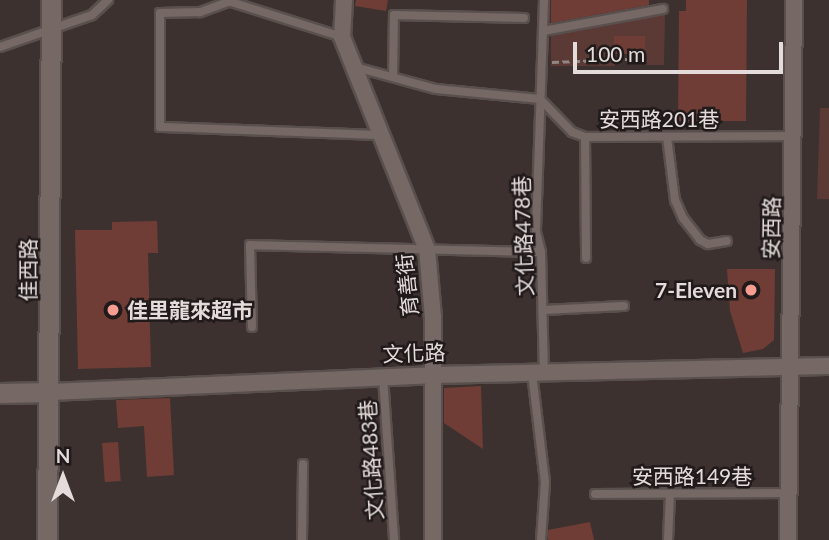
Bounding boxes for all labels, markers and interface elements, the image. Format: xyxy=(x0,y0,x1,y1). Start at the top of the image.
scale bar xyxy=(577,28,787,72)
text: 100 m xyxy=(586,41,645,66)
street label: 安西路201巷 xyxy=(599,106,719,132)
street label: 文化路478巷 xyxy=(508,175,538,297)
street label: 安西路 xyxy=(758,196,784,260)
street label: 佳西路 xyxy=(15,239,41,301)
street label: 育善街 xyxy=(391,252,423,318)
place label: 7-Eleven xyxy=(655,277,737,303)
marker: 7-Eleven xyxy=(743,282,759,298)
place label: 佳里龍來超市 xyxy=(127,297,253,323)
marker: 佳里龍來超市 xyxy=(105,302,121,318)
street label: 文化路 xyxy=(382,339,446,367)
street label: 文化路483巷 xyxy=(354,399,388,521)
north arrow xyxy=(28,442,98,512)
text: N xyxy=(56,444,70,467)
street label: 安西路149巷 xyxy=(632,463,752,489)

